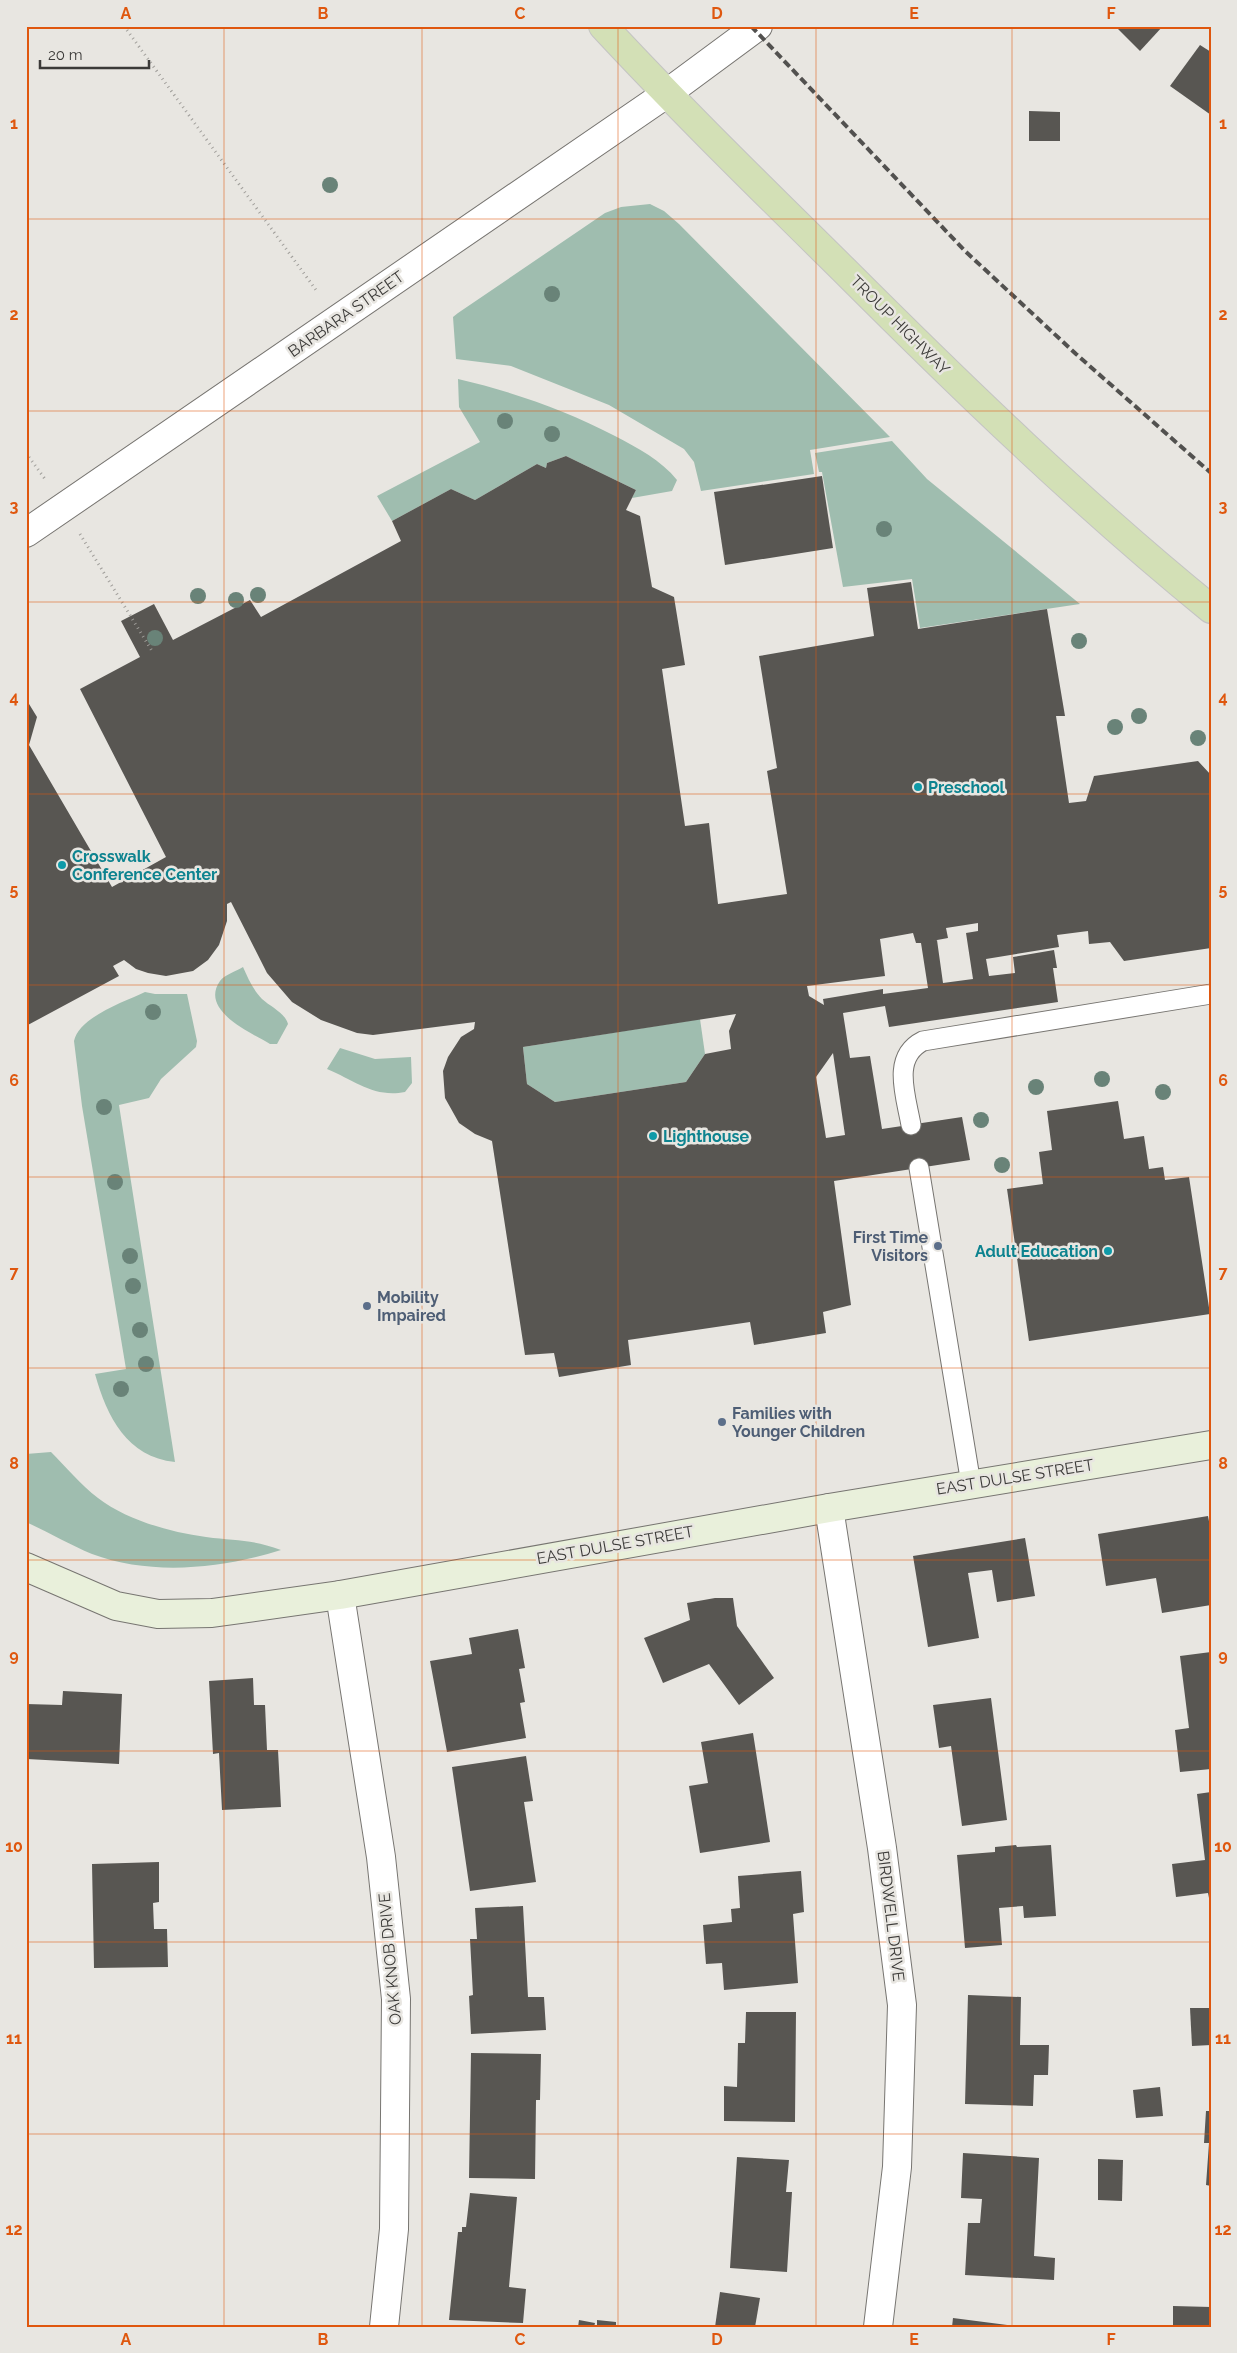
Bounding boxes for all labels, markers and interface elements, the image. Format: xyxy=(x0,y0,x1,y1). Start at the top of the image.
text: A xyxy=(121,4,132,23)
text: B xyxy=(318,4,329,23)
text: C xyxy=(515,4,526,23)
text: D xyxy=(711,4,723,23)
text: E xyxy=(909,4,919,23)
text: F xyxy=(1106,4,1116,23)
scale bar xyxy=(40,38,149,70)
text: 20 m xyxy=(48,46,83,64)
text: 1 xyxy=(10,114,18,133)
text: 1 xyxy=(1219,114,1227,133)
street label: BARBARA STREET xyxy=(284,267,408,361)
street label: TROUP HIGHWAY xyxy=(846,271,954,379)
text: 2 xyxy=(9,305,19,324)
text: 2 xyxy=(1218,305,1228,324)
text: 3 xyxy=(10,497,19,516)
text: 3 xyxy=(1219,497,1228,516)
text: 4 xyxy=(9,688,19,707)
text: 4 xyxy=(1218,688,1228,707)
place label: Preschool xyxy=(928,778,1006,797)
marker: Preschool xyxy=(912,781,924,793)
place label: Crosswalk Conference Center xyxy=(72,847,217,884)
marker: Crosswalk Conference Center xyxy=(56,859,68,871)
text: 5 xyxy=(10,880,19,899)
text: 5 xyxy=(1219,880,1228,899)
text: 6 xyxy=(9,1071,19,1090)
text: 6 xyxy=(1218,1071,1228,1090)
place label: Lighthouse xyxy=(663,1127,749,1146)
marker: Lighthouse xyxy=(647,1130,659,1142)
place label: First Time Visitors xyxy=(853,1228,928,1265)
marker: First Time Visitors xyxy=(932,1240,944,1252)
place label: Adult Education xyxy=(975,1242,1098,1261)
marker: Adult Education xyxy=(1102,1245,1114,1257)
text: 7 xyxy=(10,1263,19,1282)
text: 7 xyxy=(1219,1263,1228,1282)
place label: Mobility Impaired xyxy=(377,1288,446,1325)
marker: Mobility Impaired xyxy=(361,1300,373,1312)
place label: Families with Younger Children xyxy=(732,1404,865,1441)
marker: Families with Younger Children xyxy=(716,1416,728,1428)
text: 8 xyxy=(9,1454,19,1473)
text: 8 xyxy=(1218,1454,1228,1473)
street label: EAST DULSE STREET xyxy=(935,1455,1095,1499)
street label: EAST DULSE STREET xyxy=(535,1522,695,1568)
text: 9 xyxy=(9,1646,19,1665)
text: 9 xyxy=(1218,1646,1228,1665)
text: 10 xyxy=(5,1837,23,1856)
text: 10 xyxy=(1214,1837,1232,1856)
street label: BIRDWELL DRIVE xyxy=(874,1850,908,1983)
street label: OAK KNOB DRIVE xyxy=(375,1892,405,2026)
text: 11 xyxy=(6,2029,22,2048)
text: 11 xyxy=(1215,2029,1231,2048)
text: 12 xyxy=(6,2220,22,2239)
text: 12 xyxy=(1215,2220,1231,2239)
text: A xyxy=(121,2330,132,2349)
text: B xyxy=(318,2330,329,2349)
text: C xyxy=(515,2330,526,2349)
text: D xyxy=(711,2330,723,2349)
text: E xyxy=(909,2330,919,2349)
text: F xyxy=(1106,2330,1116,2349)

